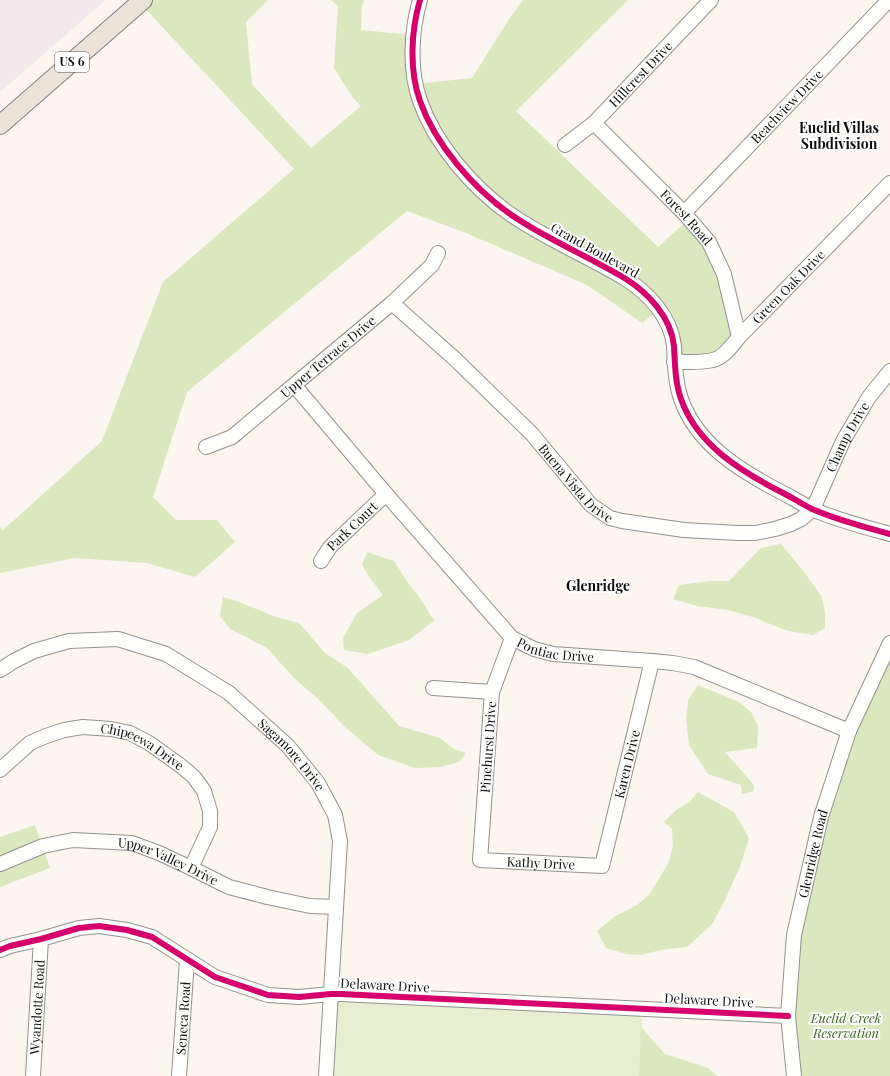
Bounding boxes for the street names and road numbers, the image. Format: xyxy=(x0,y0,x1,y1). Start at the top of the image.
street label: Hillcrest Drive xyxy=(605,37,676,110)
road number: US 6 xyxy=(55,52,89,72)
street label: Beachview Drive xyxy=(747,65,826,147)
street label: Forest Road xyxy=(657,185,717,248)
street label: Grand Boulevard xyxy=(548,218,643,281)
street label: Green Oak Drive xyxy=(748,245,828,327)
street label: Upper Terrace Drive xyxy=(277,311,379,401)
street label: Champ Drive xyxy=(821,398,873,475)
street label: Buena Vista Drive xyxy=(535,440,617,526)
street label: Park Court xyxy=(323,497,381,554)
street label: Pontiac Drive xyxy=(514,633,595,665)
street label: Pinehurst Drive xyxy=(476,700,499,793)
street label: Sagamore Drive xyxy=(255,714,330,794)
street label: Chipeewa Drive xyxy=(100,719,188,774)
street label: Karen Drive xyxy=(610,728,643,800)
street label: Glenridge Road xyxy=(794,807,831,899)
street label: Upper Valley Drive xyxy=(117,833,222,888)
street label: Kathy Drive xyxy=(506,852,576,873)
street label: Wyandotte Road xyxy=(25,959,48,1056)
street label: Delaware Drive xyxy=(340,974,431,995)
street label: Seneca Road xyxy=(171,980,194,1055)
street label: Delaware Drive xyxy=(664,989,755,1010)

